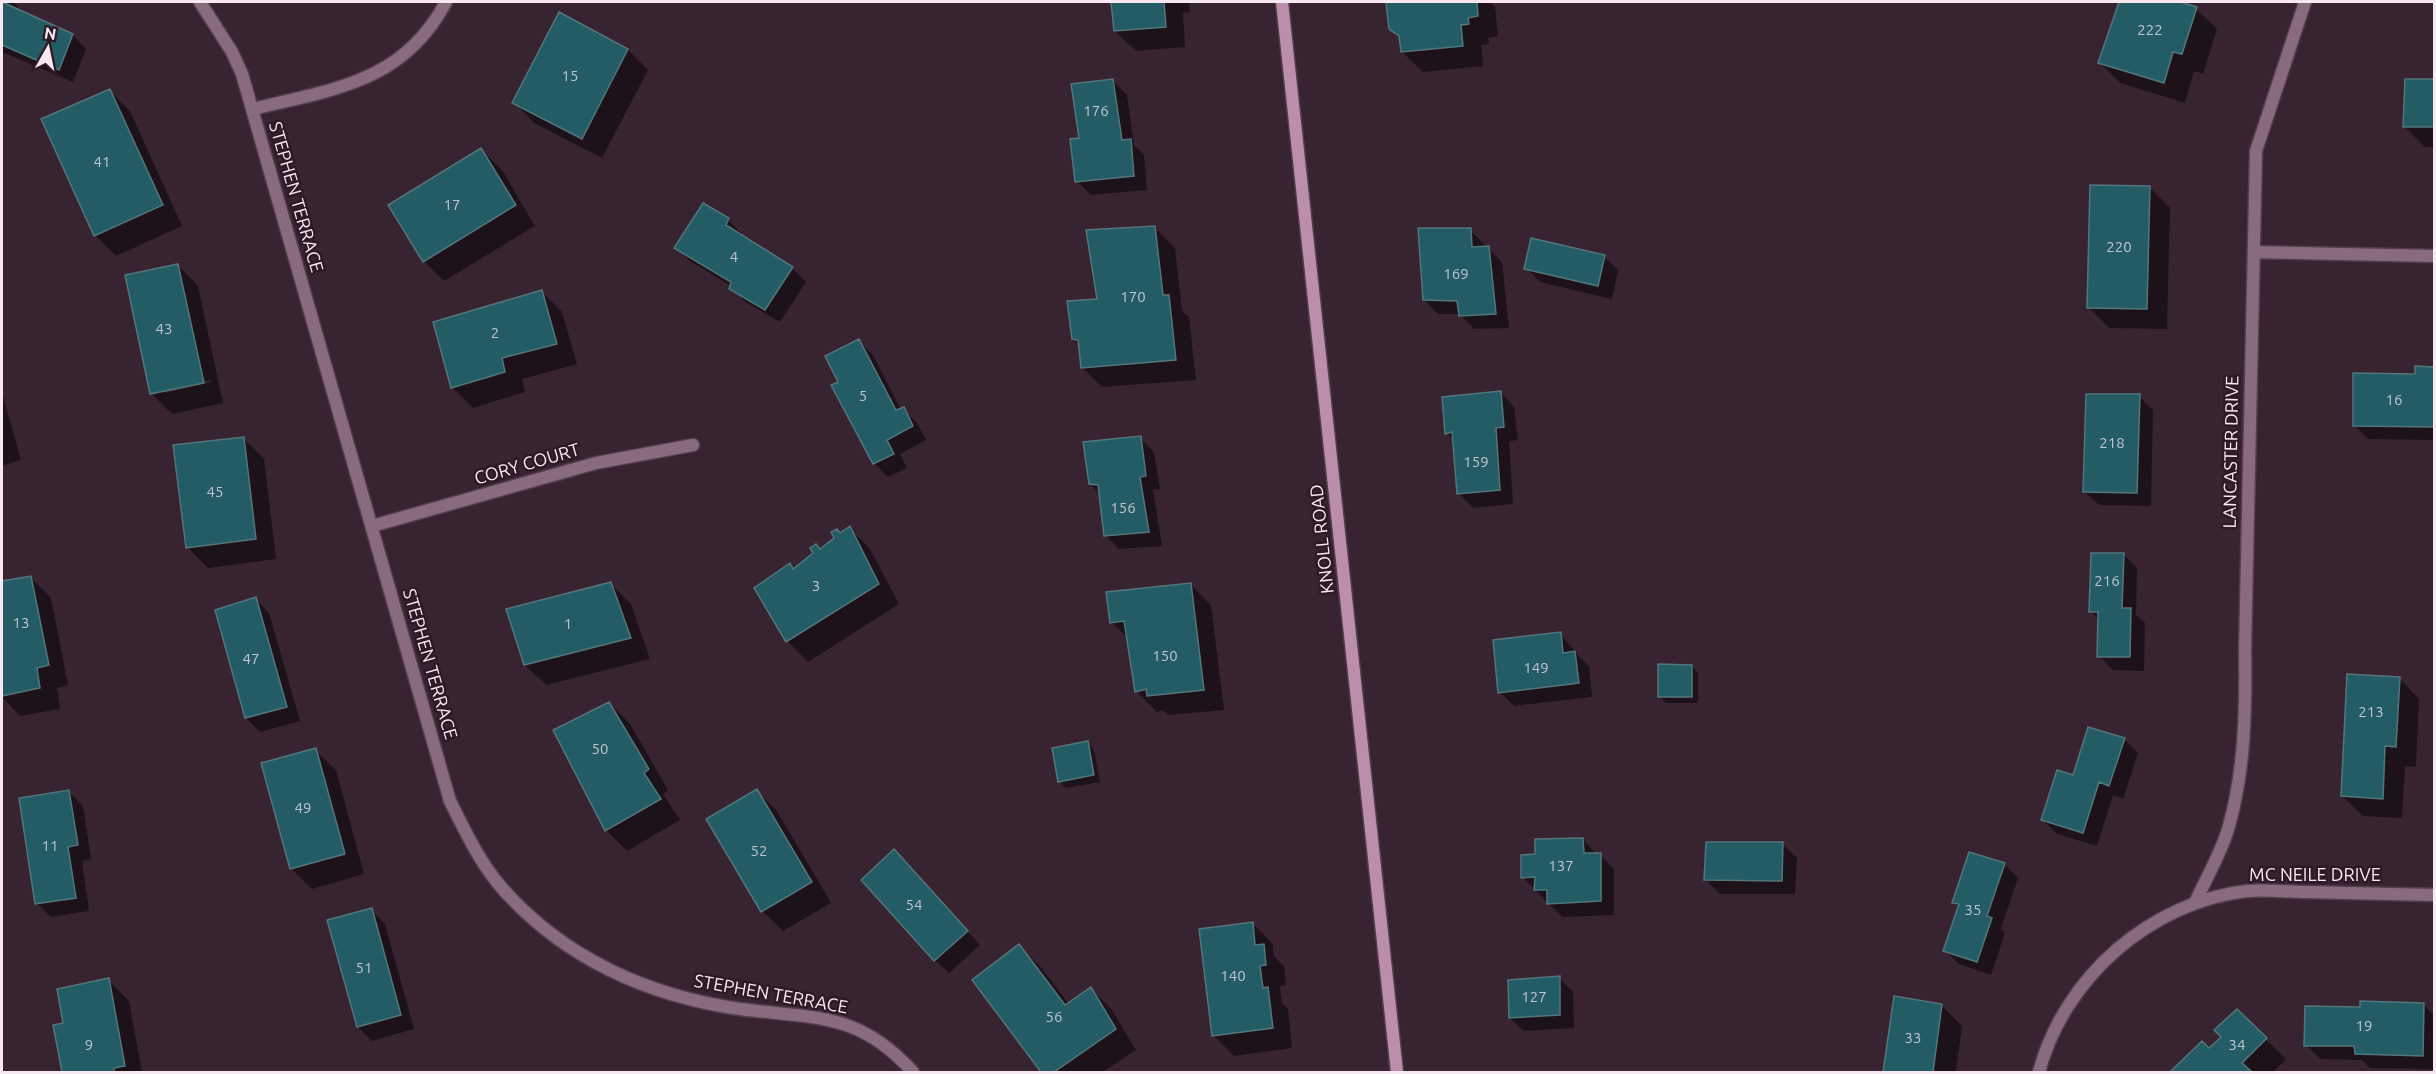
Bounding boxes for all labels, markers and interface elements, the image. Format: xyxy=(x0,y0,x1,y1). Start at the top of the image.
north arrow xyxy=(18,18,78,78)
house number: 222 xyxy=(2137,21,2163,38)
text: N xyxy=(43,23,58,43)
house number: 15 xyxy=(562,67,578,84)
house number: 176 xyxy=(1083,102,1109,119)
street label: STEPHEN TERRACE xyxy=(266,119,328,274)
house number: 41 xyxy=(94,153,110,170)
house number: 17 xyxy=(444,196,460,213)
house number: 220 xyxy=(2106,238,2132,255)
house number: 4 xyxy=(730,248,738,265)
house number: 169 xyxy=(1443,265,1469,282)
house number: 170 xyxy=(1120,288,1146,305)
house number: 43 xyxy=(156,320,172,337)
house number: 2 xyxy=(491,324,499,341)
street label: LANCASTER DRIVE xyxy=(2219,376,2241,528)
house number: 5 xyxy=(859,387,867,404)
house number: 16 xyxy=(2386,391,2402,408)
house number: 218 xyxy=(2099,434,2125,451)
street label: CORY COURT xyxy=(472,438,582,488)
house number: 159 xyxy=(1463,453,1489,470)
house number: 45 xyxy=(207,483,223,500)
street label: KNOLL ROAD xyxy=(1305,484,1337,595)
house number: 156 xyxy=(1110,499,1136,516)
house number: 216 xyxy=(2094,572,2120,589)
house number: 3 xyxy=(812,577,820,594)
street label: STEPHEN TERRACE xyxy=(400,586,462,741)
house number: 13 xyxy=(13,614,29,631)
house number: 1 xyxy=(564,615,572,632)
house number: 150 xyxy=(1152,647,1178,664)
house number: 47 xyxy=(243,650,259,667)
house number: 149 xyxy=(1523,659,1549,676)
house number: 213 xyxy=(2358,703,2384,720)
house number: 50 xyxy=(592,740,608,757)
house number: 49 xyxy=(295,799,311,816)
house number: 11 xyxy=(42,837,58,854)
house number: 52 xyxy=(751,842,767,859)
house number: 137 xyxy=(1548,857,1574,874)
street label: MC NEILE DRIVE xyxy=(2249,864,2381,884)
house number: 54 xyxy=(906,896,922,913)
house number: 35 xyxy=(1965,901,1981,918)
house number: 51 xyxy=(356,959,372,976)
house number: 140 xyxy=(1220,967,1246,984)
street label: STEPHEN TERRACE xyxy=(693,970,850,1016)
house number: 127 xyxy=(1521,988,1547,1005)
house number: 56 xyxy=(1046,1008,1062,1025)
house number: 19 xyxy=(2356,1017,2372,1034)
house number: 33 xyxy=(1905,1029,1921,1046)
house number: 9 xyxy=(85,1036,93,1053)
house number: 34 xyxy=(2229,1036,2245,1053)

